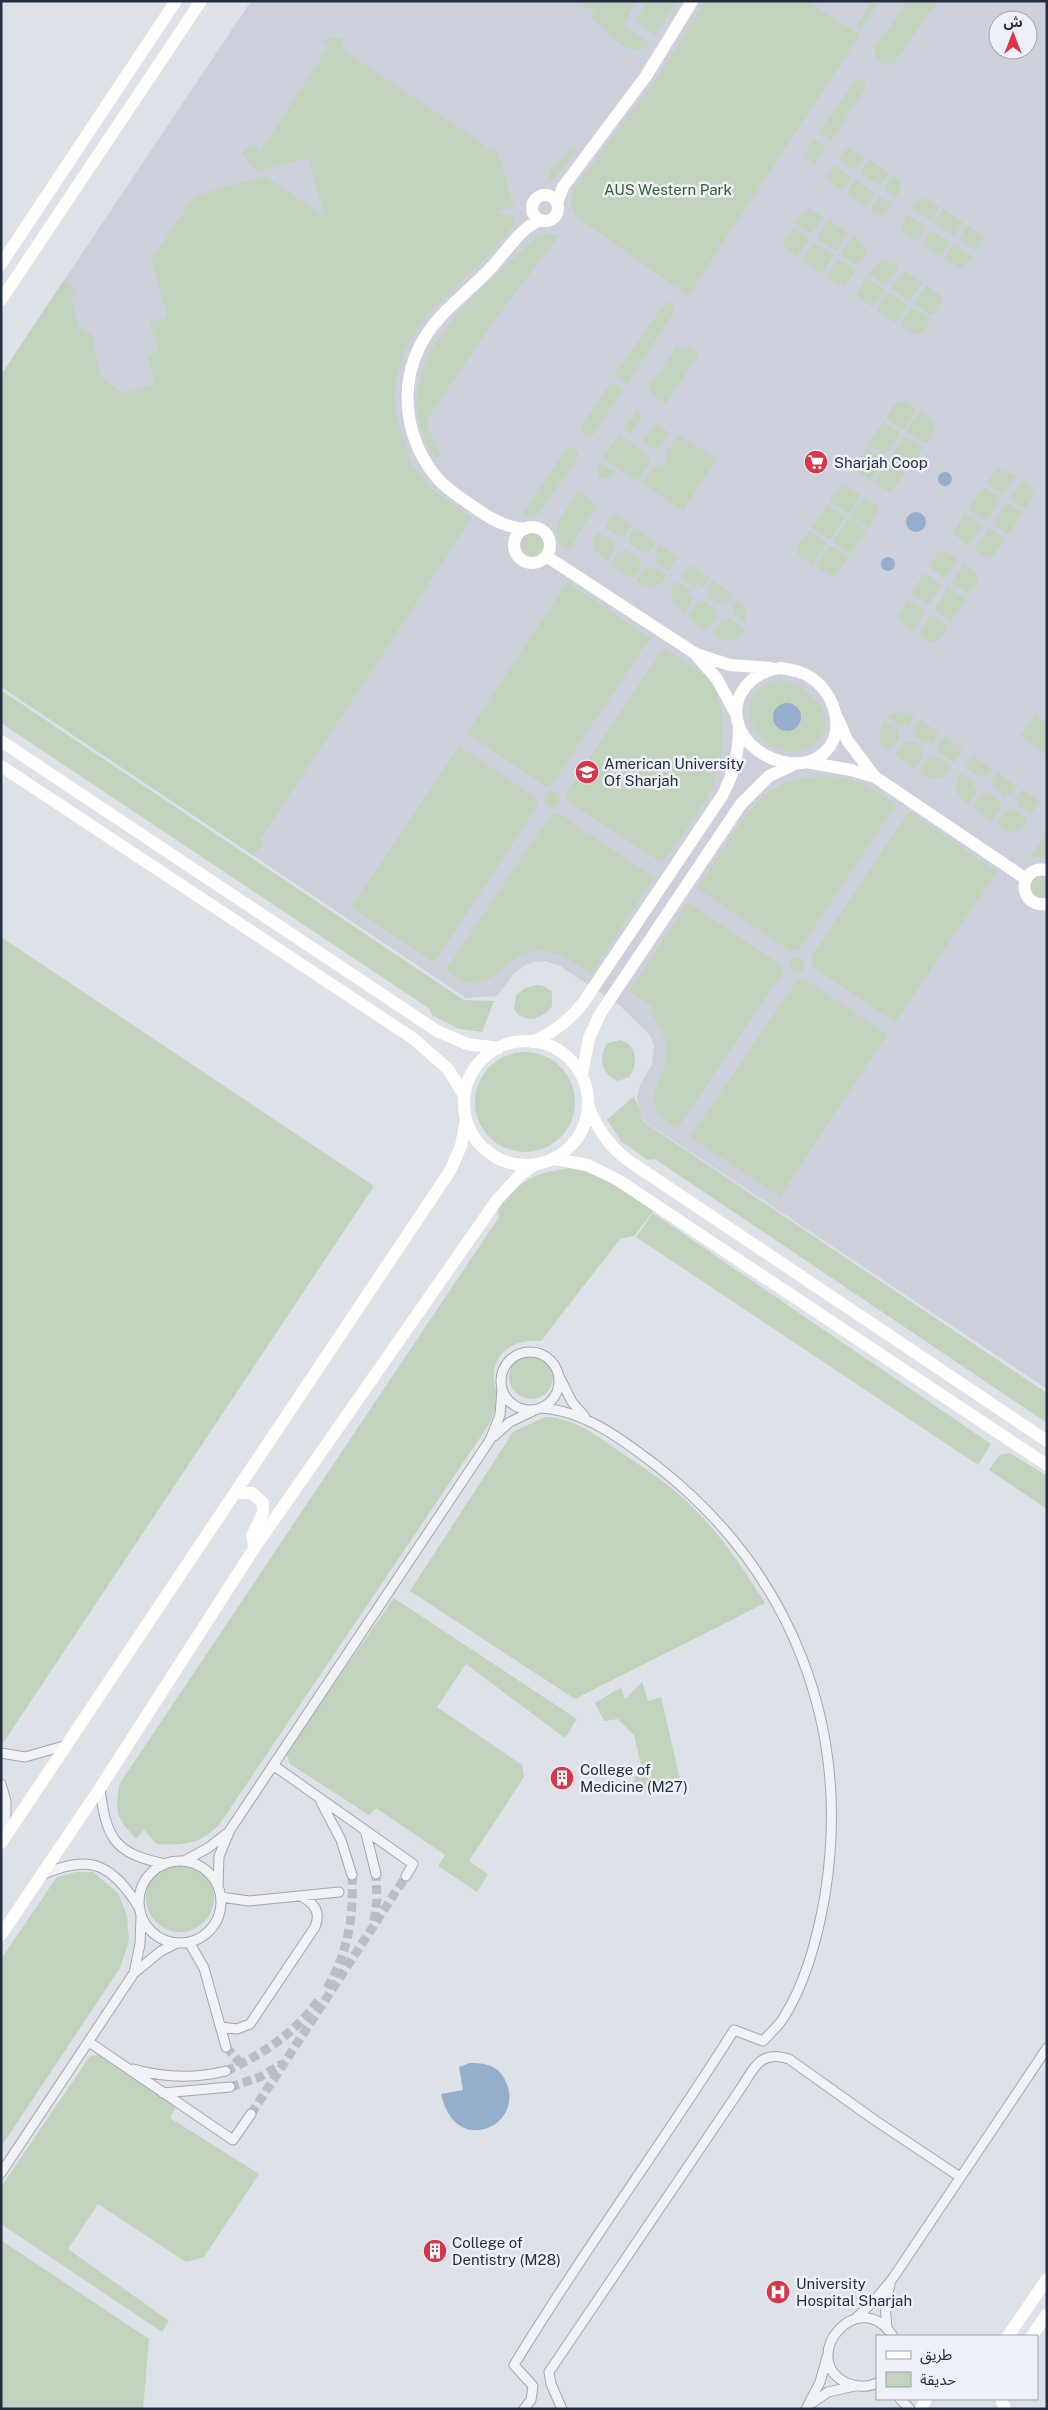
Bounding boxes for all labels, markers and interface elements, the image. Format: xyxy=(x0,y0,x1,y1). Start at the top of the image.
north arrow xyxy=(988,10,1038,60)
text: ش xyxy=(1003,14,1023,30)
park label: AUS Western Park xyxy=(604,181,732,198)
supermarket icon: Sharjah Coop xyxy=(803,449,829,475)
place label: Sharjah Coop xyxy=(834,454,928,471)
place label: American University Of Sharjah xyxy=(604,755,744,789)
school or university icon: American University Of Sharjah xyxy=(574,759,600,785)
place label: College of Medicine (M27) xyxy=(580,1761,688,1795)
building icon: College of Medicine (M27) xyxy=(549,1765,575,1791)
place label: College of Dentistry (M28) xyxy=(452,2234,561,2268)
building icon: College of Dentistry (M28) xyxy=(422,2238,448,2264)
place label: University Hospital Sharjah xyxy=(796,2275,912,2309)
hospital icon: University Hospital Sharjah xyxy=(765,2279,791,2305)
legend xyxy=(876,2335,1038,2400)
text: طريق xyxy=(920,2346,952,2365)
text: حديقة xyxy=(920,2371,956,2388)

